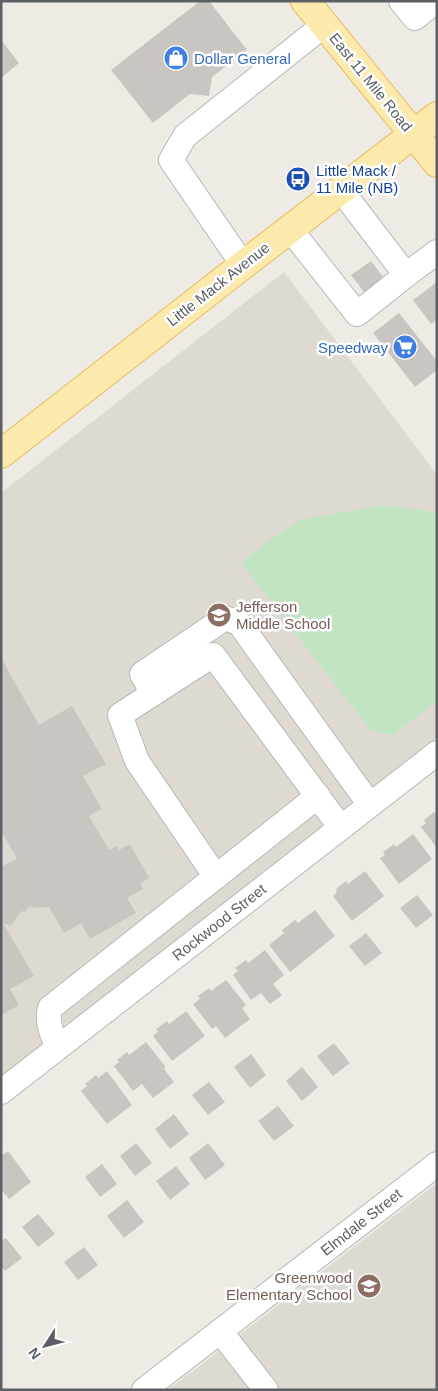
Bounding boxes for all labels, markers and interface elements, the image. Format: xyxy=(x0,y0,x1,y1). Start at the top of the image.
street label: East 11 Mile Road xyxy=(326,29,416,135)
shop icon: Dollar General xyxy=(163,45,189,71)
place label: Dollar General xyxy=(194,50,291,67)
place label: Little Mack / 11 Mile (NB) xyxy=(316,162,398,196)
bus stop icon: Little Mack / 11 Mile (NB) xyxy=(285,166,311,192)
street label: Little Mack Avenue xyxy=(163,239,273,329)
supermarket icon: Speedway xyxy=(392,334,418,360)
place label: Speedway xyxy=(318,339,388,356)
place label: Jefferson Middle School xyxy=(236,598,330,632)
school or university icon: Jefferson Middle School xyxy=(206,602,232,628)
street label: Rockwood Street xyxy=(169,880,270,964)
street label: Elmdale Street xyxy=(317,1185,406,1259)
place label: Greenwood Elementary School xyxy=(226,1269,352,1303)
school or university icon: Greenwood Elementary School xyxy=(356,1273,382,1299)
north arrow xyxy=(20,1321,70,1371)
text: N xyxy=(25,1345,44,1362)

